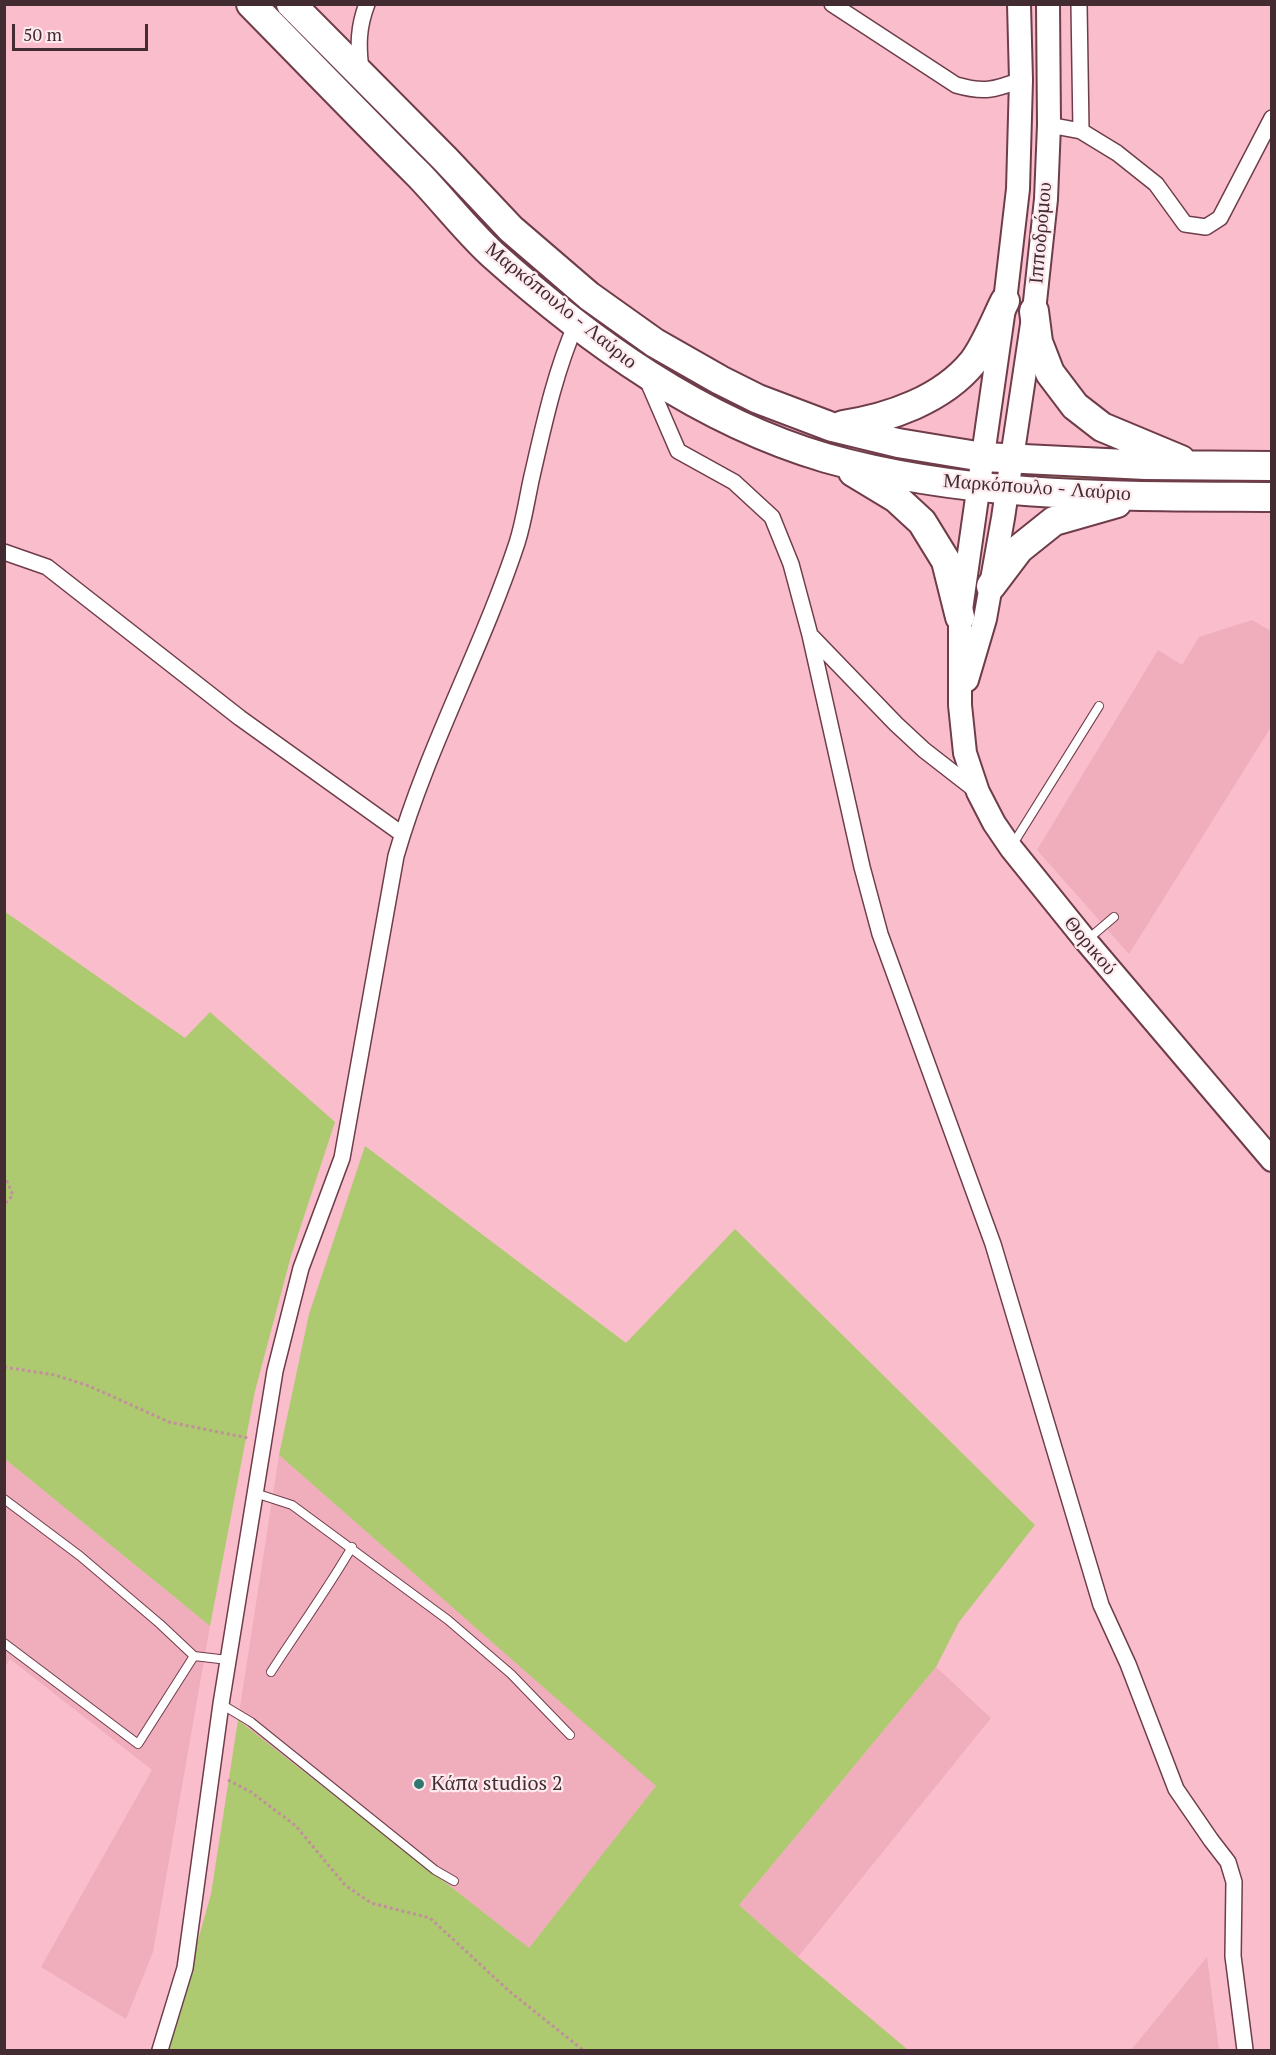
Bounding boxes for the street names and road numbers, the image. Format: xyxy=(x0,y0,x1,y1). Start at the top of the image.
street label: Ιπποδρόμου xyxy=(1025,181,1057,285)
street label: Μαρκόπουλο - Λαύριο xyxy=(480,237,642,375)
street label: Μαρκόπουλο - Λαύριο xyxy=(942,469,1132,507)
street label: Θορικού xyxy=(1059,912,1121,980)

